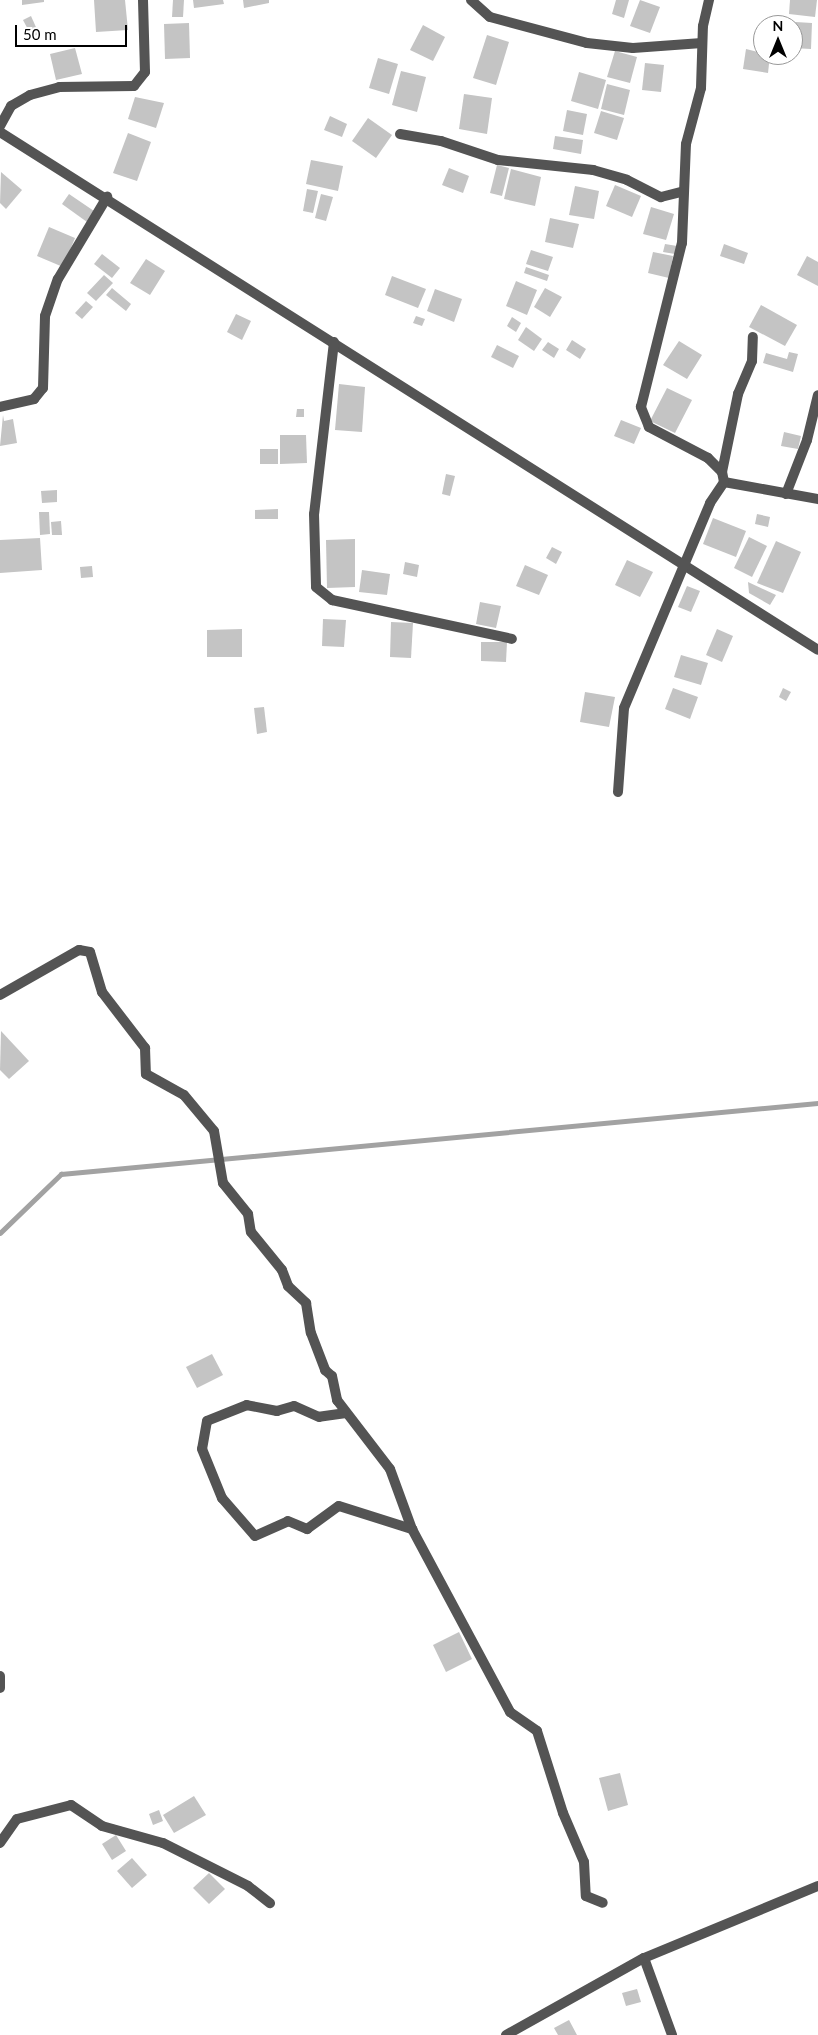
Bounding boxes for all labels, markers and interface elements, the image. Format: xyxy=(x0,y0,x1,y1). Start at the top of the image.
scale bar xyxy=(18,15,130,47)
north arrow xyxy=(753,15,803,65)
text: N xyxy=(773,17,783,34)
text: 50 m xyxy=(23,25,57,43)

